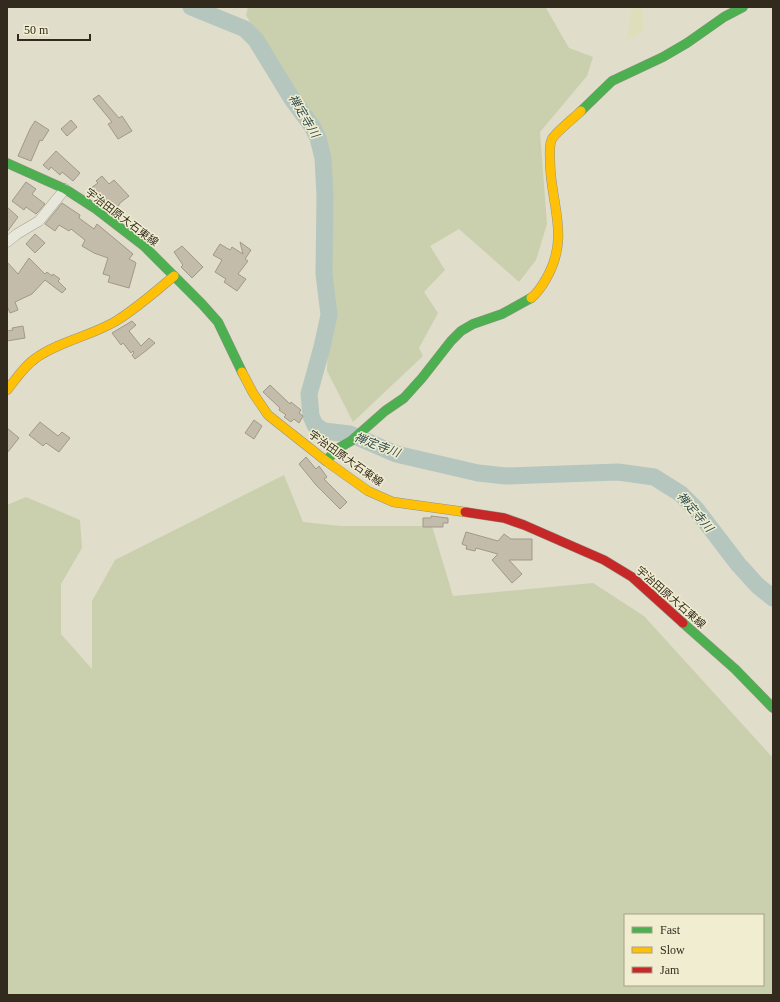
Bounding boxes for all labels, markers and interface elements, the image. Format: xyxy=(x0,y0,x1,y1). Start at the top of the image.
scale bar xyxy=(18,16,90,42)
text: 50 m xyxy=(24,23,49,37)
water label: 禅定寺川 xyxy=(286,92,323,142)
street label: 宇治田原大石東線 xyxy=(83,186,161,248)
street label: 宇治田原大石東線 xyxy=(307,428,385,488)
water label: 禅定寺川 xyxy=(352,430,404,461)
water label: 禅定寺川 xyxy=(674,489,717,536)
street label: 宇治田原大石東線 xyxy=(634,564,708,630)
legend xyxy=(624,914,764,986)
text: Fast xyxy=(660,923,681,937)
text: Slow xyxy=(660,943,685,957)
text: Jam xyxy=(660,963,680,977)

